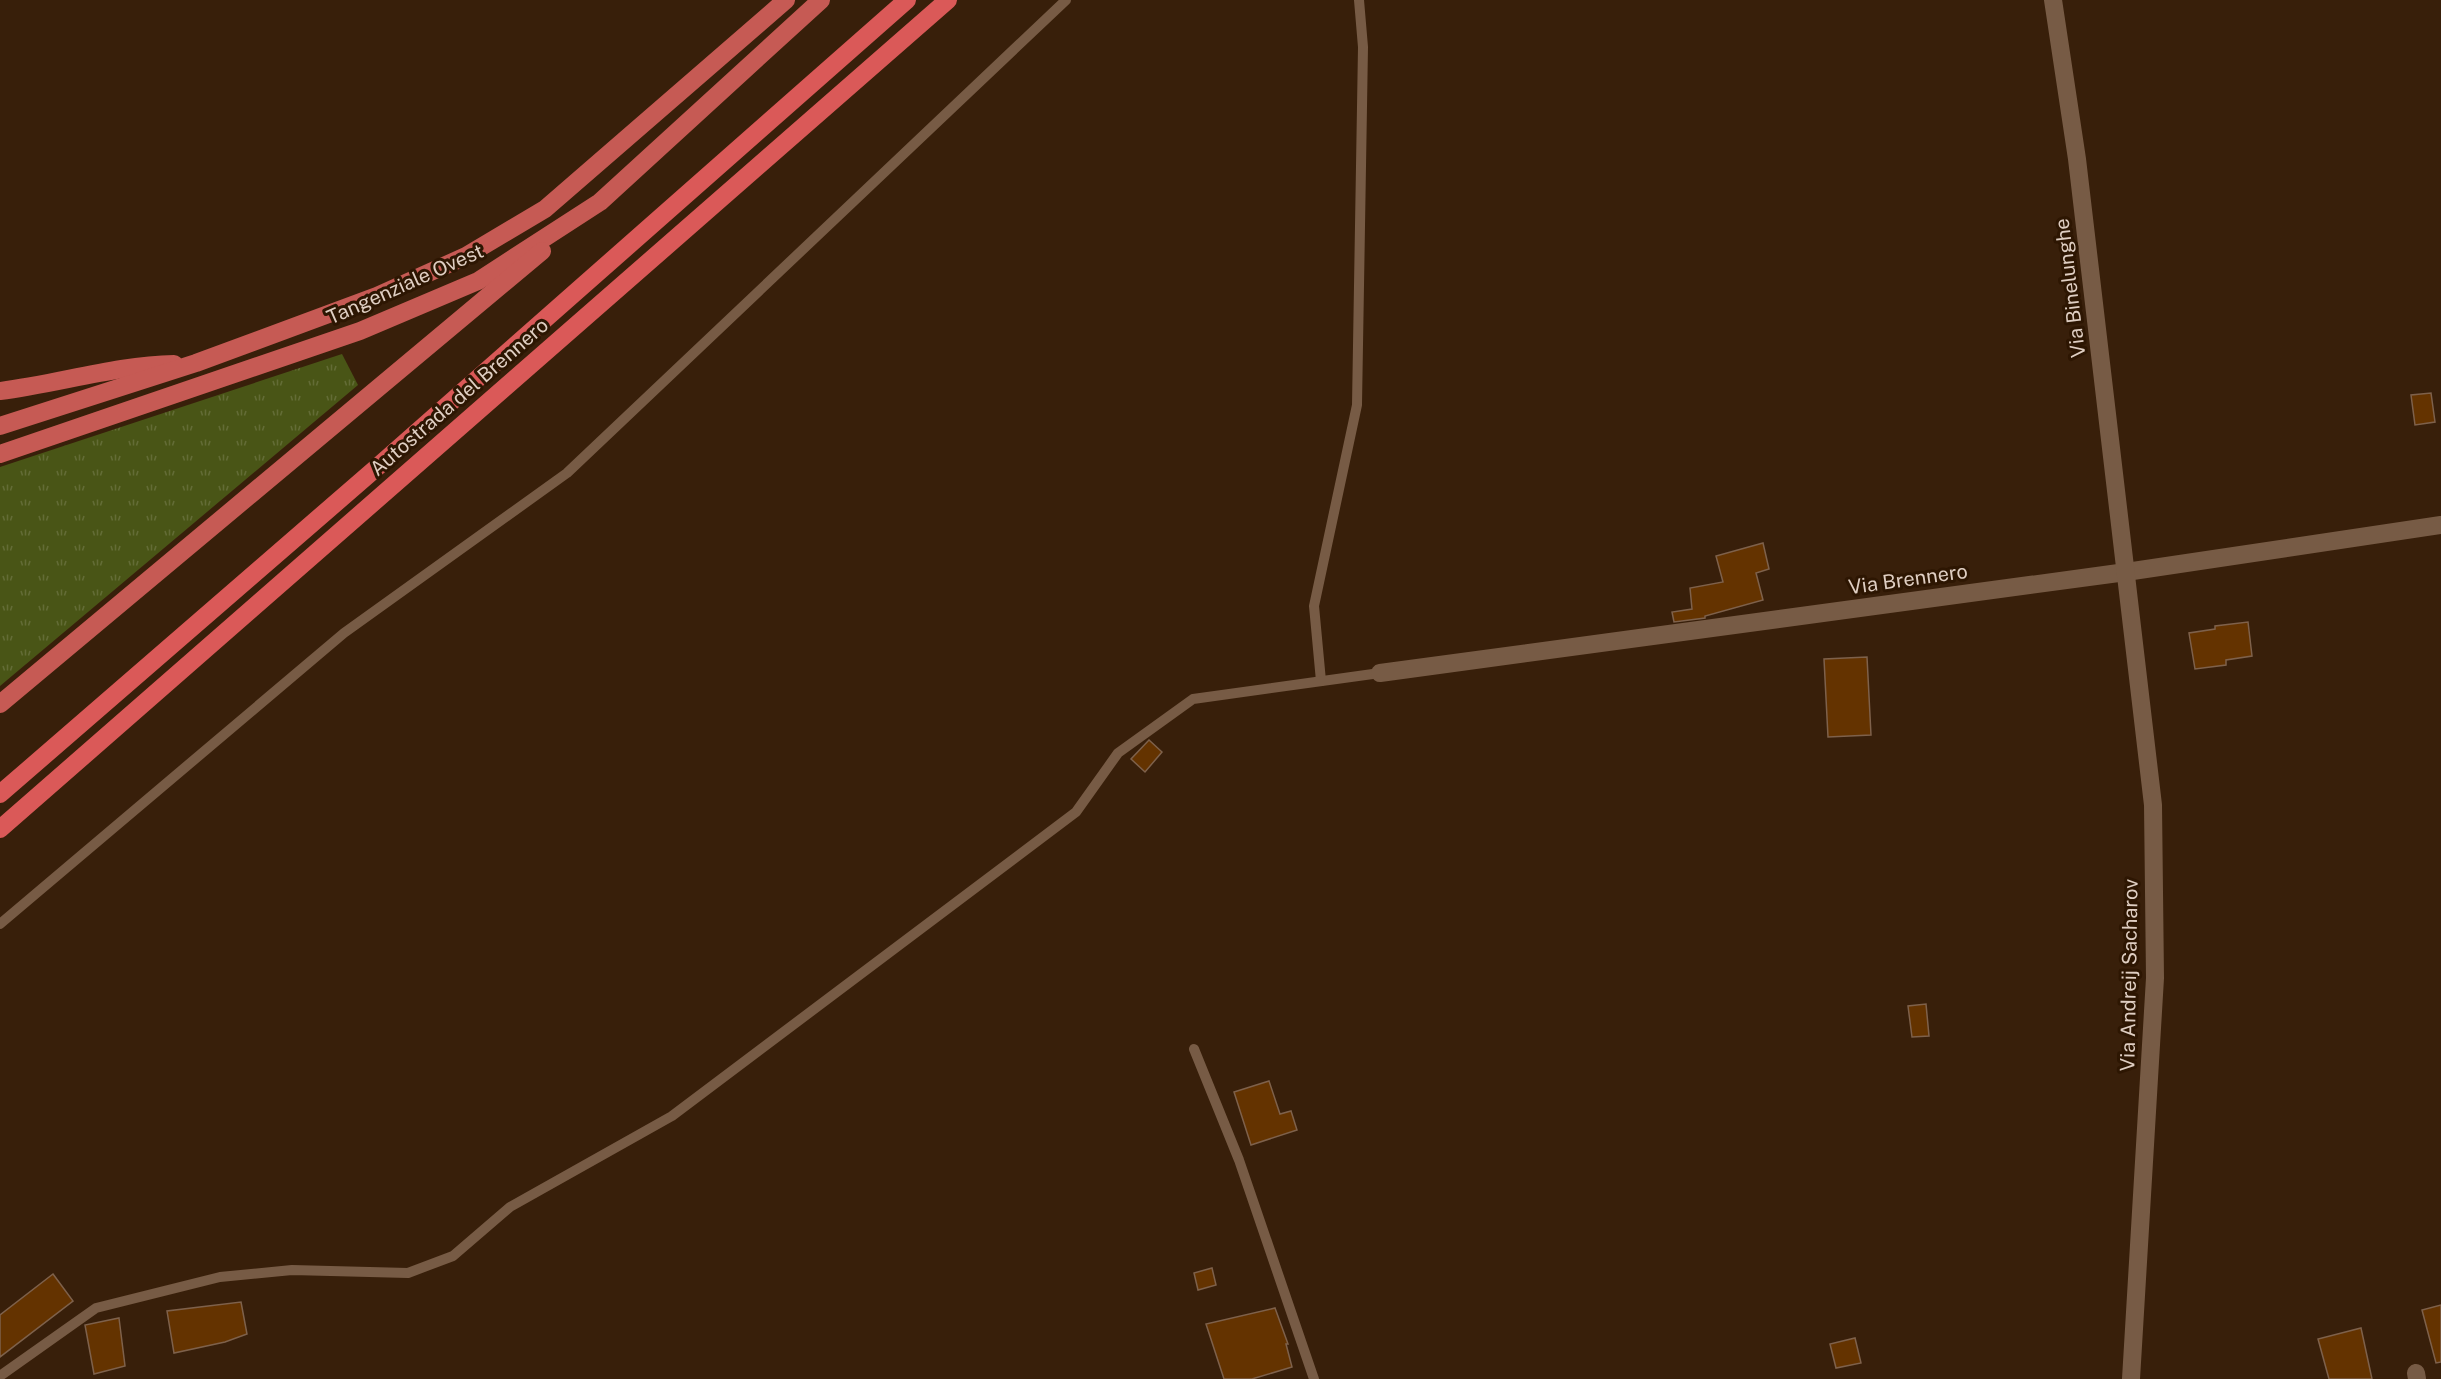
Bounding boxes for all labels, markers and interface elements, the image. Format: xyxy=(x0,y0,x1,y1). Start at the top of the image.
street label: Via Binelunghe xyxy=(2050,217,2090,359)
street label: Tangenziale Ovest xyxy=(323,239,487,329)
street label: Autostrada del Brennero xyxy=(365,313,553,481)
street label: Via Brennero xyxy=(1847,559,1969,599)
street label: Via Andreij Sacharov xyxy=(2115,878,2143,1072)

